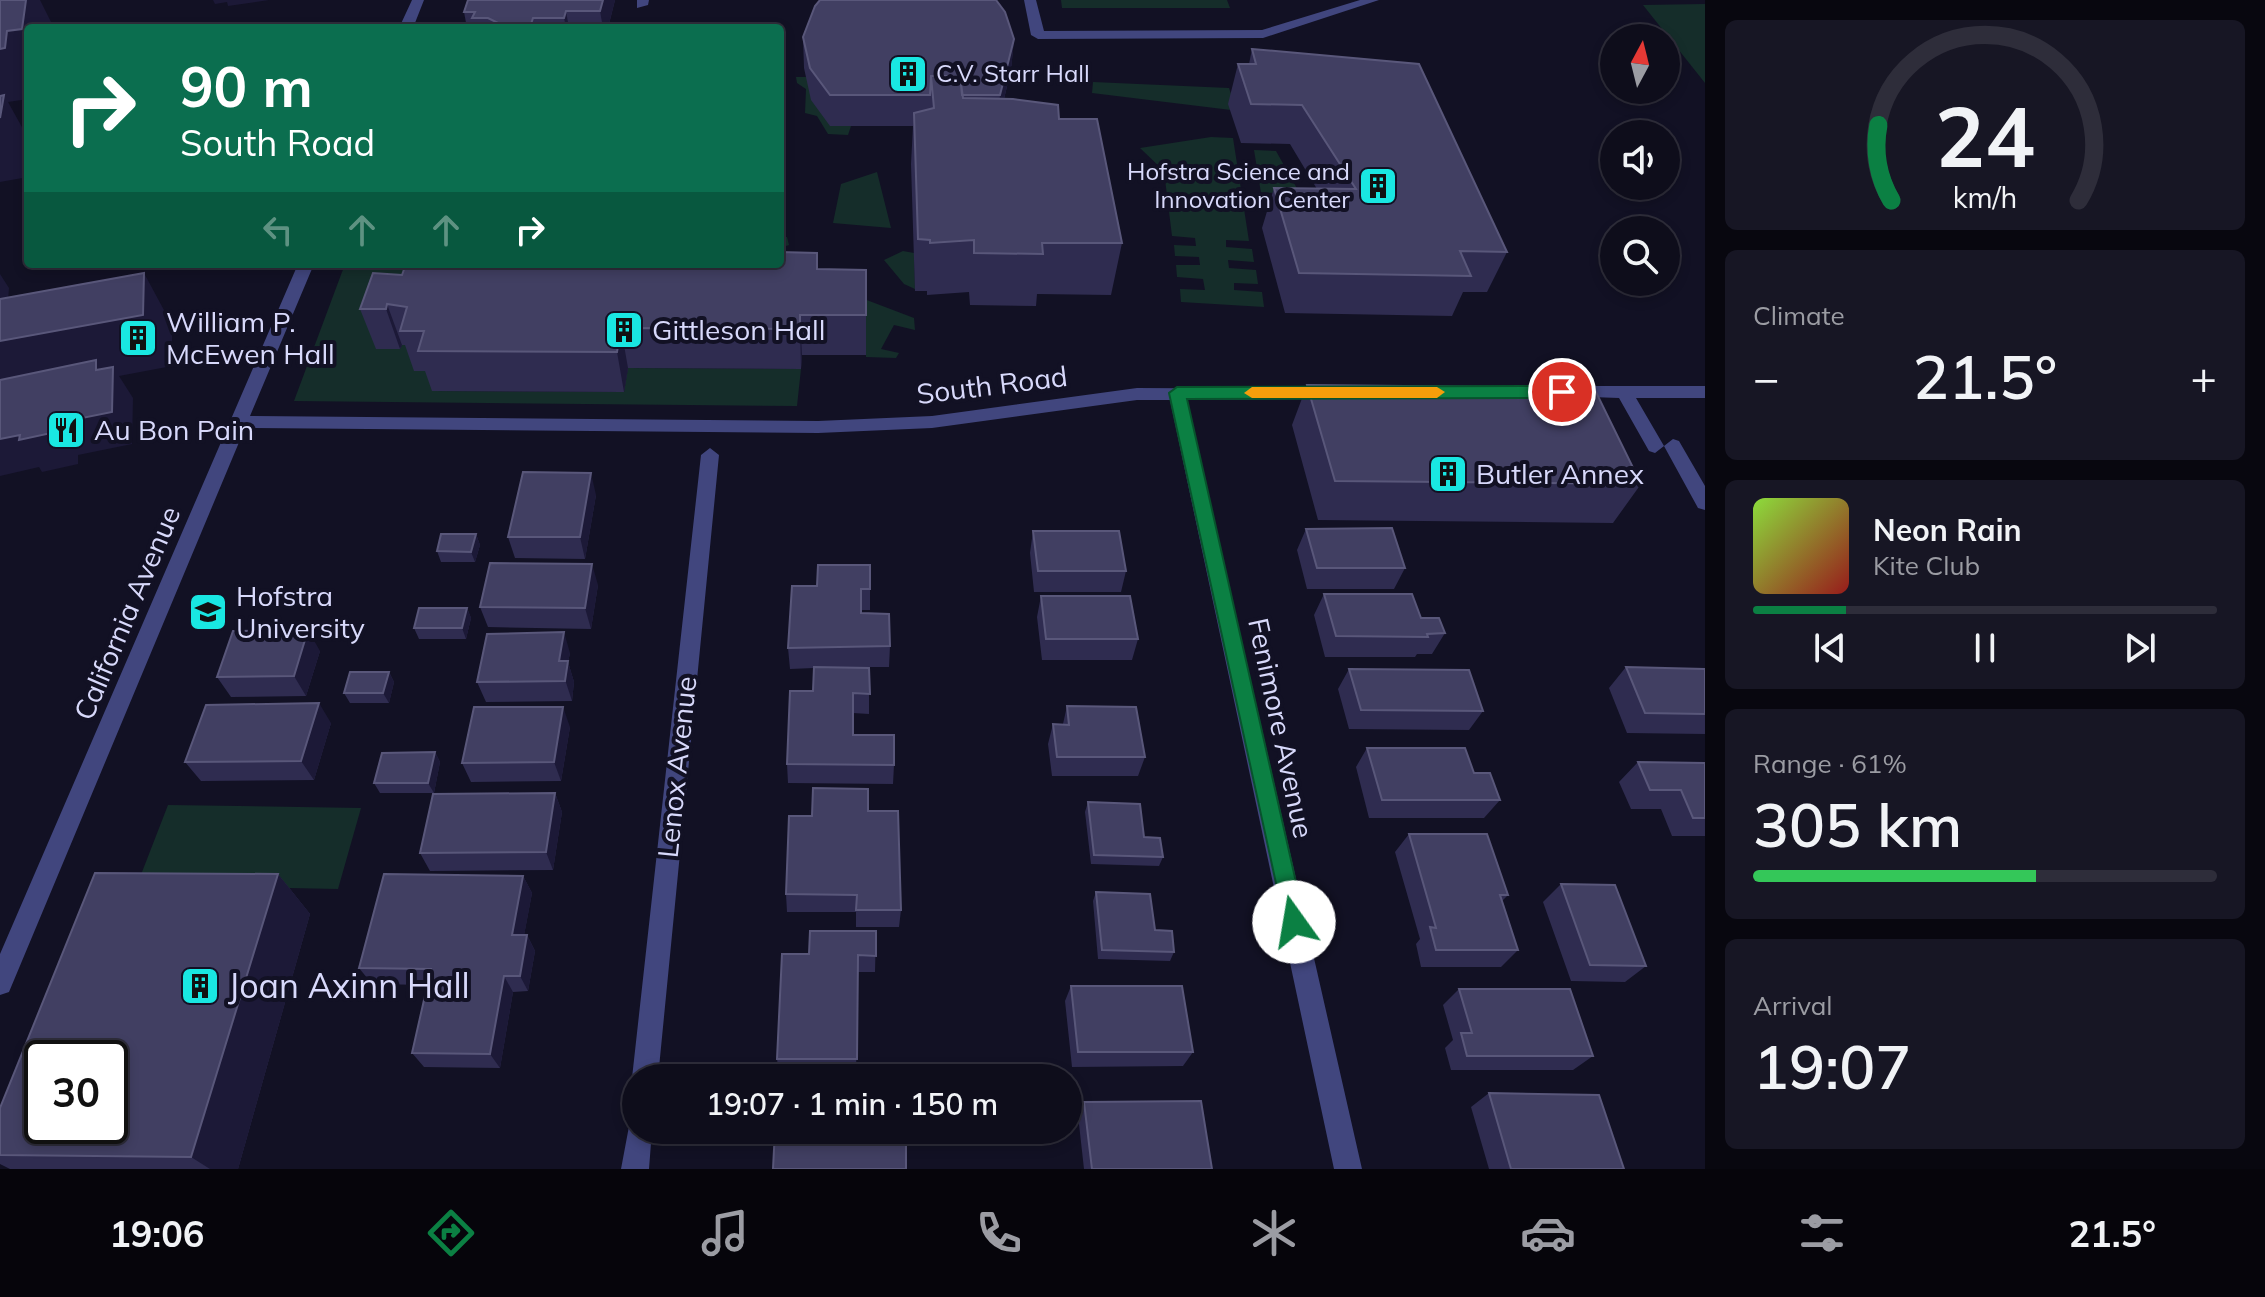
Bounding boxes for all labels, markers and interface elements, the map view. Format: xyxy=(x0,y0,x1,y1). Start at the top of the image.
north arrow xyxy=(1600,24,1680,104)
map controls xyxy=(1600,24,1680,296)
text: 90 m xyxy=(180,51,313,121)
building icon: C.V. Starr Hall xyxy=(887,53,929,95)
icon: right xyxy=(48,56,152,160)
place label: C.V. Starr Hall xyxy=(936,58,1090,88)
text: 24 xyxy=(1935,82,2035,187)
text: South Road xyxy=(180,120,375,165)
button: sound xyxy=(1600,120,1680,200)
place label: Hofstra Science and Innovation Center xyxy=(1127,156,1350,214)
building icon: Hofstra Science and Innovation Center xyxy=(1357,165,1399,207)
text: km/h xyxy=(1953,179,2017,215)
icon: left xyxy=(256,208,300,252)
icon: ahead xyxy=(340,208,384,252)
icon: ahead xyxy=(424,208,468,252)
icon: right xyxy=(508,208,552,252)
button: search xyxy=(1600,216,1680,296)
text: Climate xyxy=(1753,299,1845,332)
place label: William P. McEwen Hall xyxy=(166,304,335,371)
building icon: Gittleson Hall xyxy=(603,309,645,351)
place label: Gittleson Hall xyxy=(652,312,825,347)
building icon: William P. McEwen Hall xyxy=(117,317,159,359)
text: 21.5° xyxy=(1913,339,2057,414)
text: − xyxy=(1753,350,1779,405)
text: + xyxy=(2191,350,2217,405)
street label: South Road xyxy=(914,358,1069,411)
pin xyxy=(1528,358,1596,426)
icon: arrive xyxy=(1540,370,1584,414)
restaurant icon: Au Bon Pain xyxy=(45,409,87,451)
place label: Au Bon Pain xyxy=(94,412,254,447)
building icon: Butler Annex xyxy=(1427,453,1469,495)
place label: Butler Annex xyxy=(1476,456,1644,491)
street label: California Avenue xyxy=(66,501,187,725)
text: Neon Rain xyxy=(1873,511,2022,549)
text: Kite Club xyxy=(1873,549,1980,582)
place label: Hofstra University xyxy=(236,578,365,645)
school or university icon: Hofstra University xyxy=(187,591,229,633)
street label: Fenimore Avenue xyxy=(1241,615,1322,841)
icon: previous xyxy=(1808,626,1852,670)
icon: pause xyxy=(1963,626,2007,670)
icon: next xyxy=(2118,626,2162,670)
street label: Lenox Avenue xyxy=(650,674,703,859)
text: Range · 61% xyxy=(1753,747,1907,780)
text: 305 km xyxy=(1753,787,1962,862)
position arrow xyxy=(1252,880,1336,964)
place label: Joan Axinn Hall xyxy=(228,964,470,1007)
building icon: Joan Axinn Hall xyxy=(179,965,221,1007)
text: Arrival xyxy=(1753,989,1833,1022)
text: 19:07 xyxy=(1753,1029,1911,1104)
speed limit sign: 30 xyxy=(24,1040,128,1144)
text: 19:07 · 1 min · 150 m xyxy=(706,1085,998,1123)
icon: directions xyxy=(423,1205,479,1261)
icon: music xyxy=(697,1205,753,1261)
icon: phone xyxy=(971,1205,1027,1261)
icon: climate xyxy=(1246,1205,1302,1261)
icon: car xyxy=(1520,1205,1576,1261)
icon: filters xyxy=(1794,1205,1850,1261)
text: 19:06 xyxy=(109,1211,204,1256)
text: 21.5° xyxy=(2068,1211,2156,1256)

